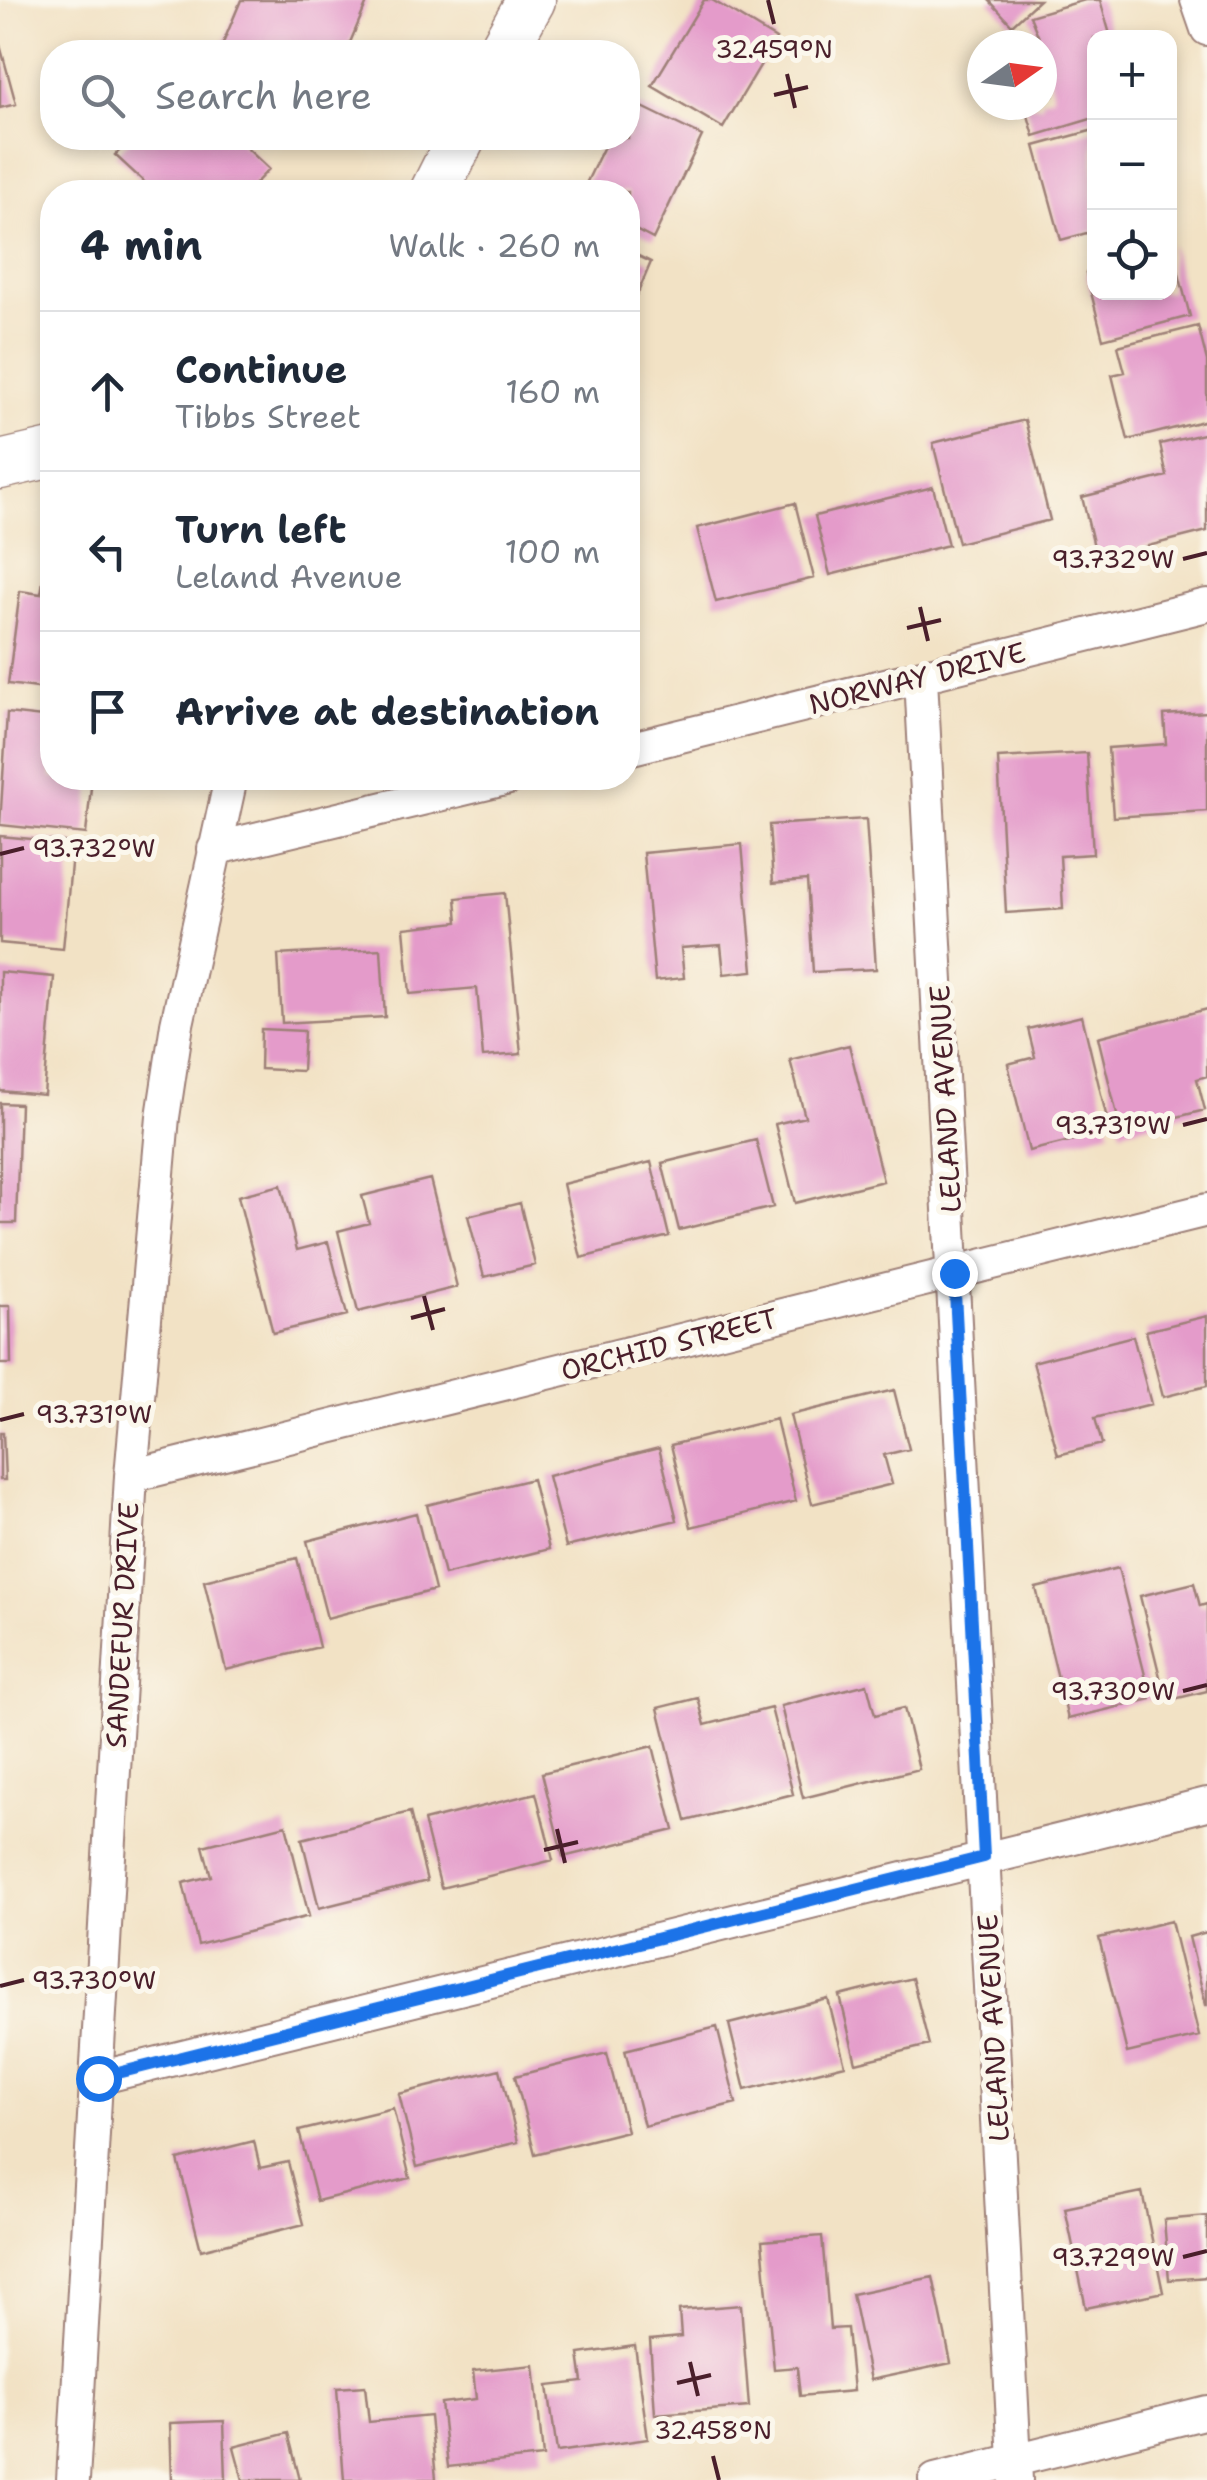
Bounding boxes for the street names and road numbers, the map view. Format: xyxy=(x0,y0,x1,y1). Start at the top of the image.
street label: NORWAY DRIVE xyxy=(805,633,1029,723)
street label: LELAND AVENUE xyxy=(920,984,970,1214)
street label: ORCHID STREET xyxy=(557,1299,781,1389)
street label: SANDEFUR DRIVE xyxy=(97,1501,147,1749)
street label: LELAND AVENUE xyxy=(968,1913,1018,2143)

